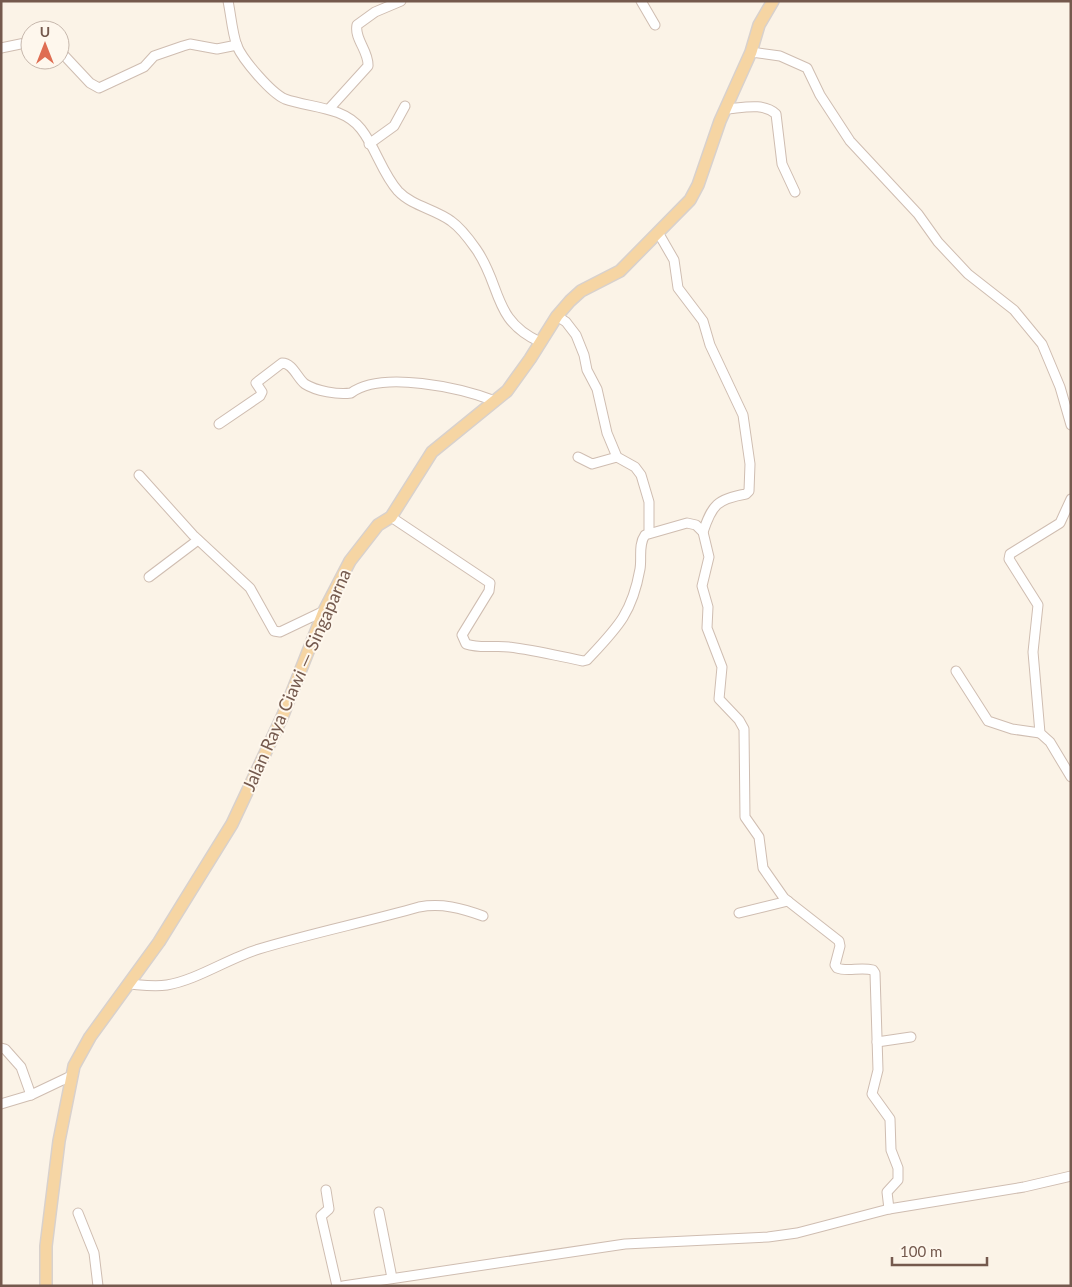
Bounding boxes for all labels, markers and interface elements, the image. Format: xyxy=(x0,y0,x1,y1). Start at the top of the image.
north arrow xyxy=(20,20,70,70)
text: U xyxy=(40,23,50,40)
street label: Jalan Raya Ciawi — Singaparna xyxy=(237,565,355,794)
scale bar xyxy=(892,1234,987,1266)
text: 100 m xyxy=(900,1242,942,1260)

